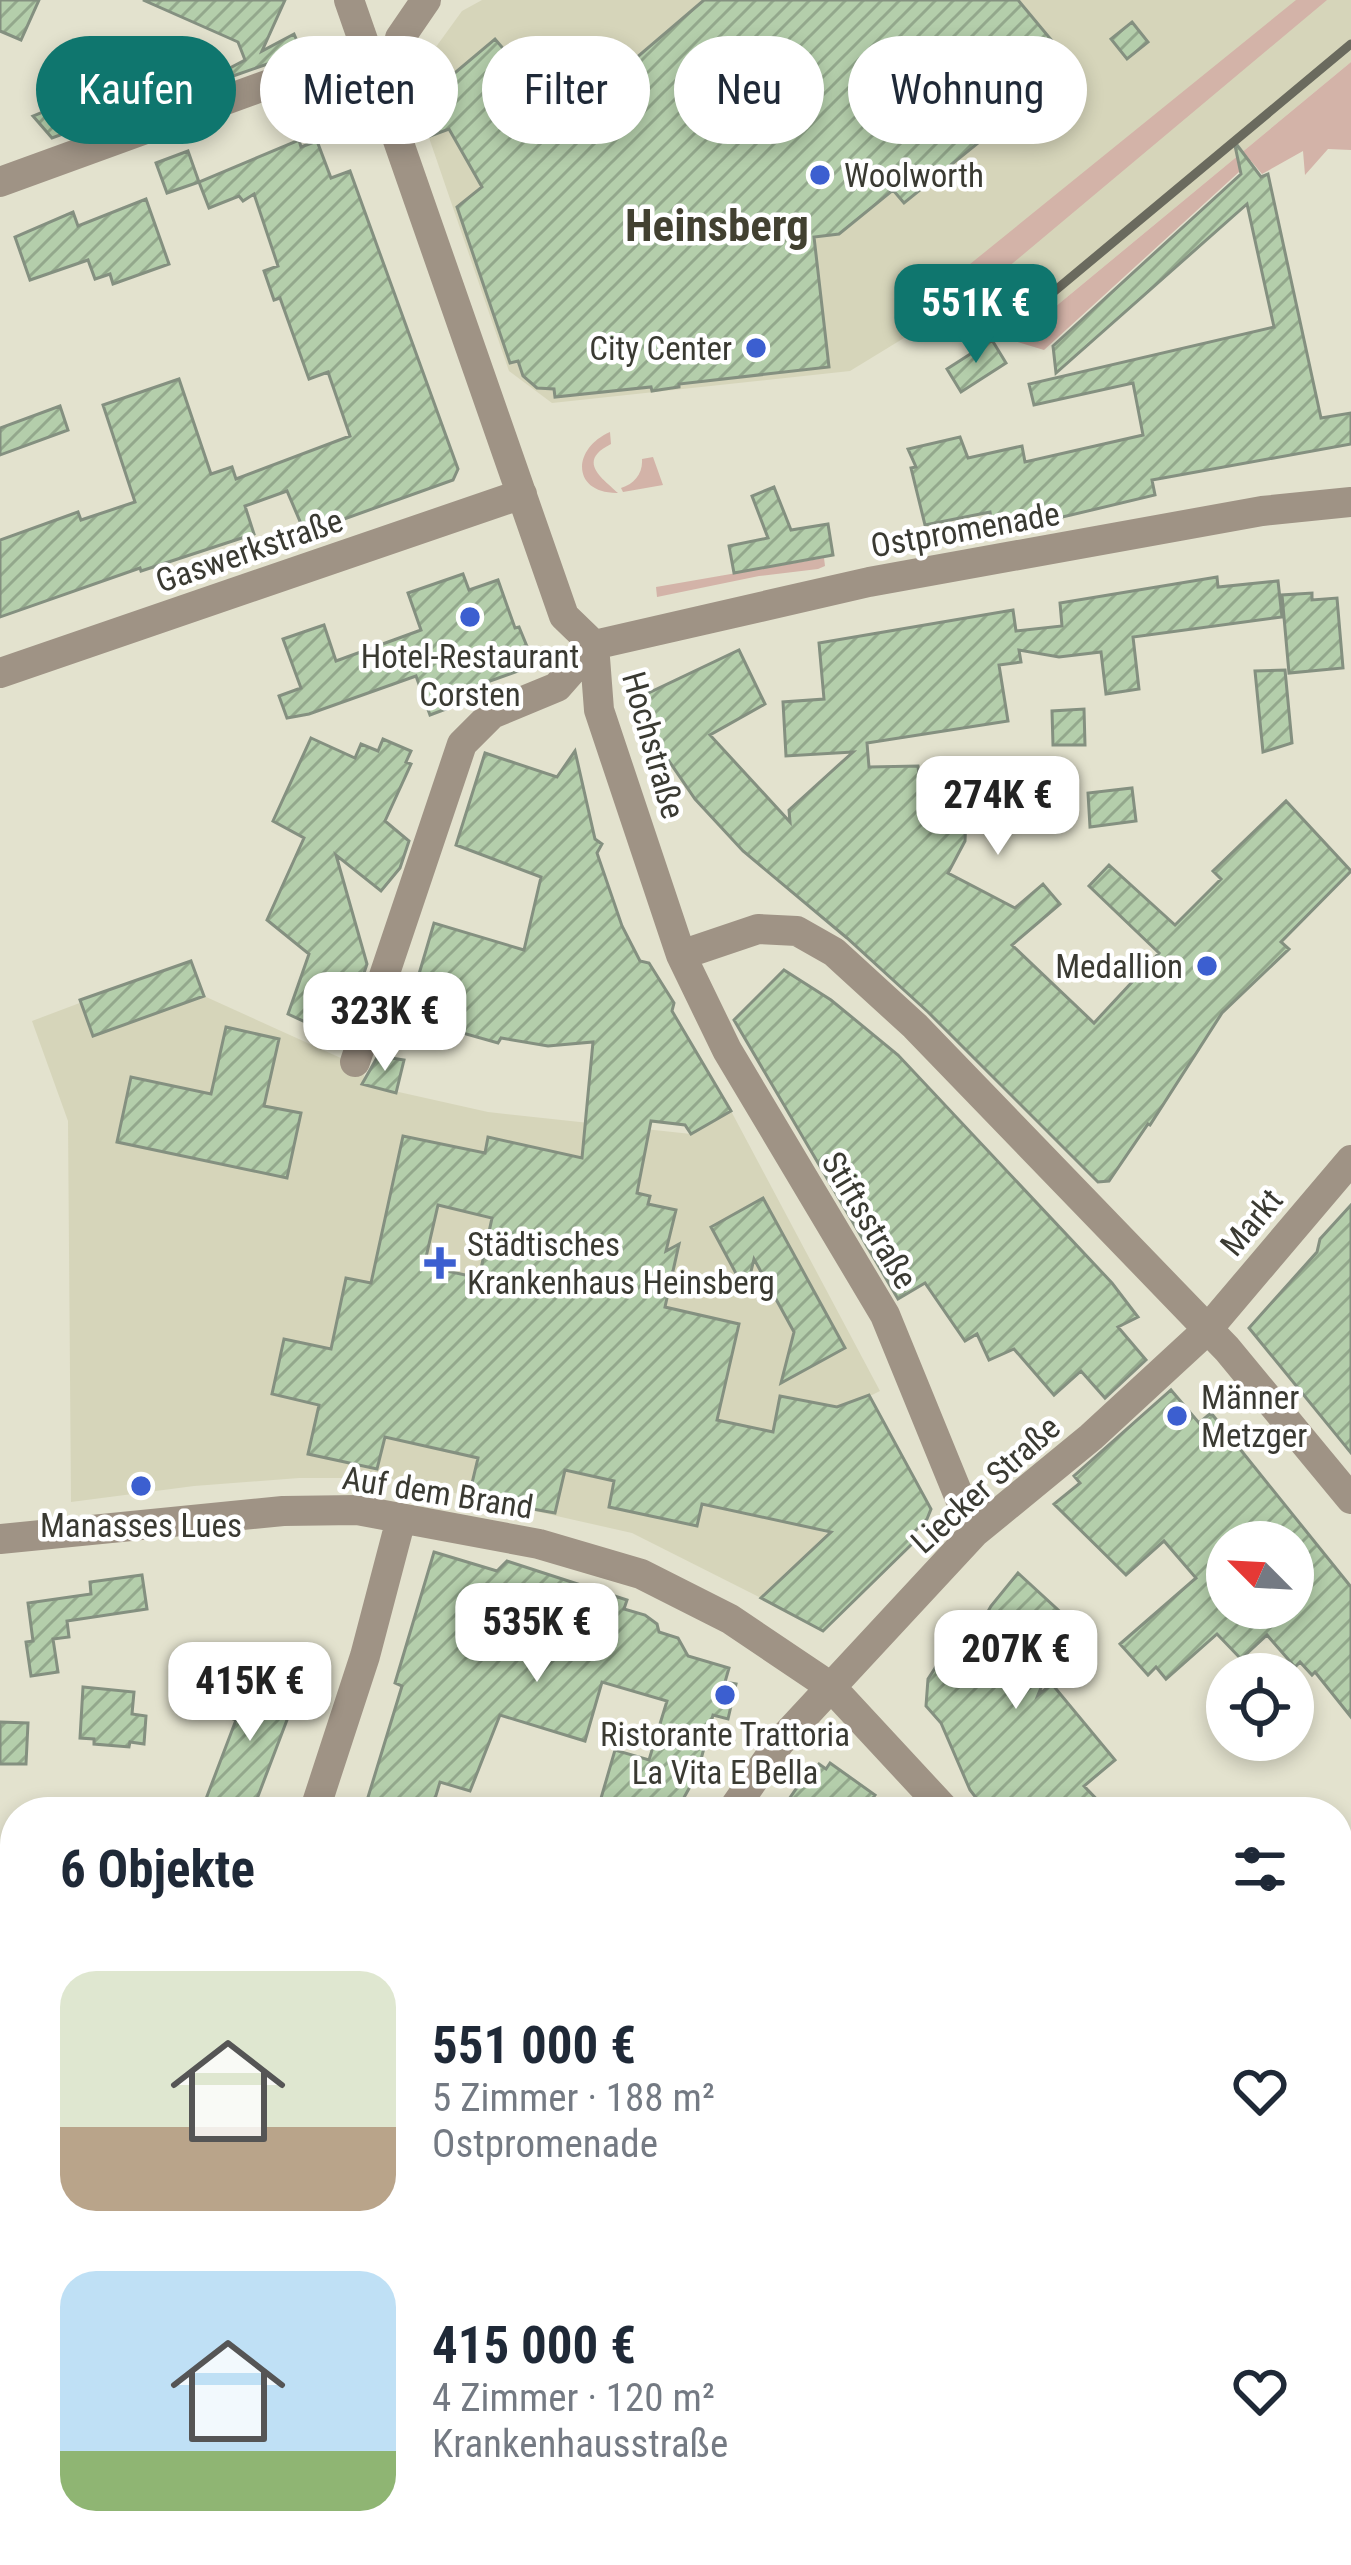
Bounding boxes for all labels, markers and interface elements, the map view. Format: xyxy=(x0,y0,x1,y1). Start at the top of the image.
chip: Kaufen xyxy=(36,36,236,144)
chip: Mieten xyxy=(260,36,458,144)
chip: Filter xyxy=(482,36,650,144)
chip: Neu xyxy=(674,36,824,144)
chip: Wohnung xyxy=(848,36,1087,144)
place label: Woolworth xyxy=(844,156,984,195)
marker: Woolworth xyxy=(807,162,833,188)
district label: Heinsberg xyxy=(625,199,809,252)
pin: 551K € xyxy=(878,264,1074,366)
text: 551K € xyxy=(921,280,1031,326)
place label: City Center xyxy=(589,329,732,368)
marker: City Center xyxy=(743,335,769,361)
street label: Ostpromenade xyxy=(868,494,1063,565)
street label: Gaswerkstraße xyxy=(151,500,348,601)
marker: Hotel-Restaurant Corsten xyxy=(457,604,483,630)
place label: Hotel-Restaurant Corsten xyxy=(361,637,579,714)
street label: Hochstraße xyxy=(614,667,693,823)
pin: 274K € xyxy=(900,756,1096,858)
text: 274K € xyxy=(943,772,1053,818)
place label: Medallion xyxy=(1055,947,1183,986)
marker: Medallion xyxy=(1194,953,1220,979)
pin: 323K € xyxy=(287,972,483,1074)
text: 323K € xyxy=(330,988,440,1034)
street label: Stiftsstraße xyxy=(814,1145,926,1296)
street label: Markt xyxy=(1212,1181,1291,1264)
place label: Städtisches Krankenhaus Heinsberg xyxy=(467,1225,775,1302)
marker: Städtisches Krankenhaus Heinsberg xyxy=(424,1247,456,1279)
place label: Männer Metzger xyxy=(1201,1378,1307,1455)
marker: Männer Metzger xyxy=(1164,1403,1190,1429)
street label: Liecker Straße xyxy=(903,1408,1068,1561)
street label: Auf dem Brand xyxy=(340,1458,536,1527)
marker: Manasses Lues xyxy=(128,1473,154,1499)
place label: Manasses Lues xyxy=(40,1506,242,1545)
north arrow xyxy=(1206,1521,1314,1629)
map controls xyxy=(1206,1521,1314,1761)
pin: 535K € xyxy=(439,1583,635,1685)
text: 535K € xyxy=(482,1599,592,1645)
pin: 207K € xyxy=(918,1610,1114,1712)
text: 207K € xyxy=(961,1626,1071,1672)
pin: 415K € xyxy=(152,1642,348,1744)
button: locate xyxy=(1206,1653,1314,1761)
text: 415K € xyxy=(195,1658,305,1704)
marker: Ristorante Trattoria La Vita E Bella xyxy=(712,1682,738,1708)
place label: Ristorante Trattoria La Vita E Bella xyxy=(600,1715,850,1792)
icon: filters xyxy=(1227,1836,1293,1902)
text: 6 Objekte xyxy=(60,1840,255,1899)
text: 551 000 € xyxy=(432,2016,636,2075)
icon: home xyxy=(156,2019,300,2163)
icon: heart xyxy=(1227,2058,1293,2124)
text: 5 Zimmer · 188 m² xyxy=(432,2075,715,2121)
text: Ostpromenade xyxy=(432,2121,658,2167)
text: 415 000 € xyxy=(432,2316,636,2375)
icon: home xyxy=(156,2319,300,2463)
icon: heart xyxy=(1227,2358,1293,2424)
text: 4 Zimmer · 120 m² xyxy=(432,2375,715,2421)
text: Krankenhausstraße xyxy=(432,2421,728,2467)

